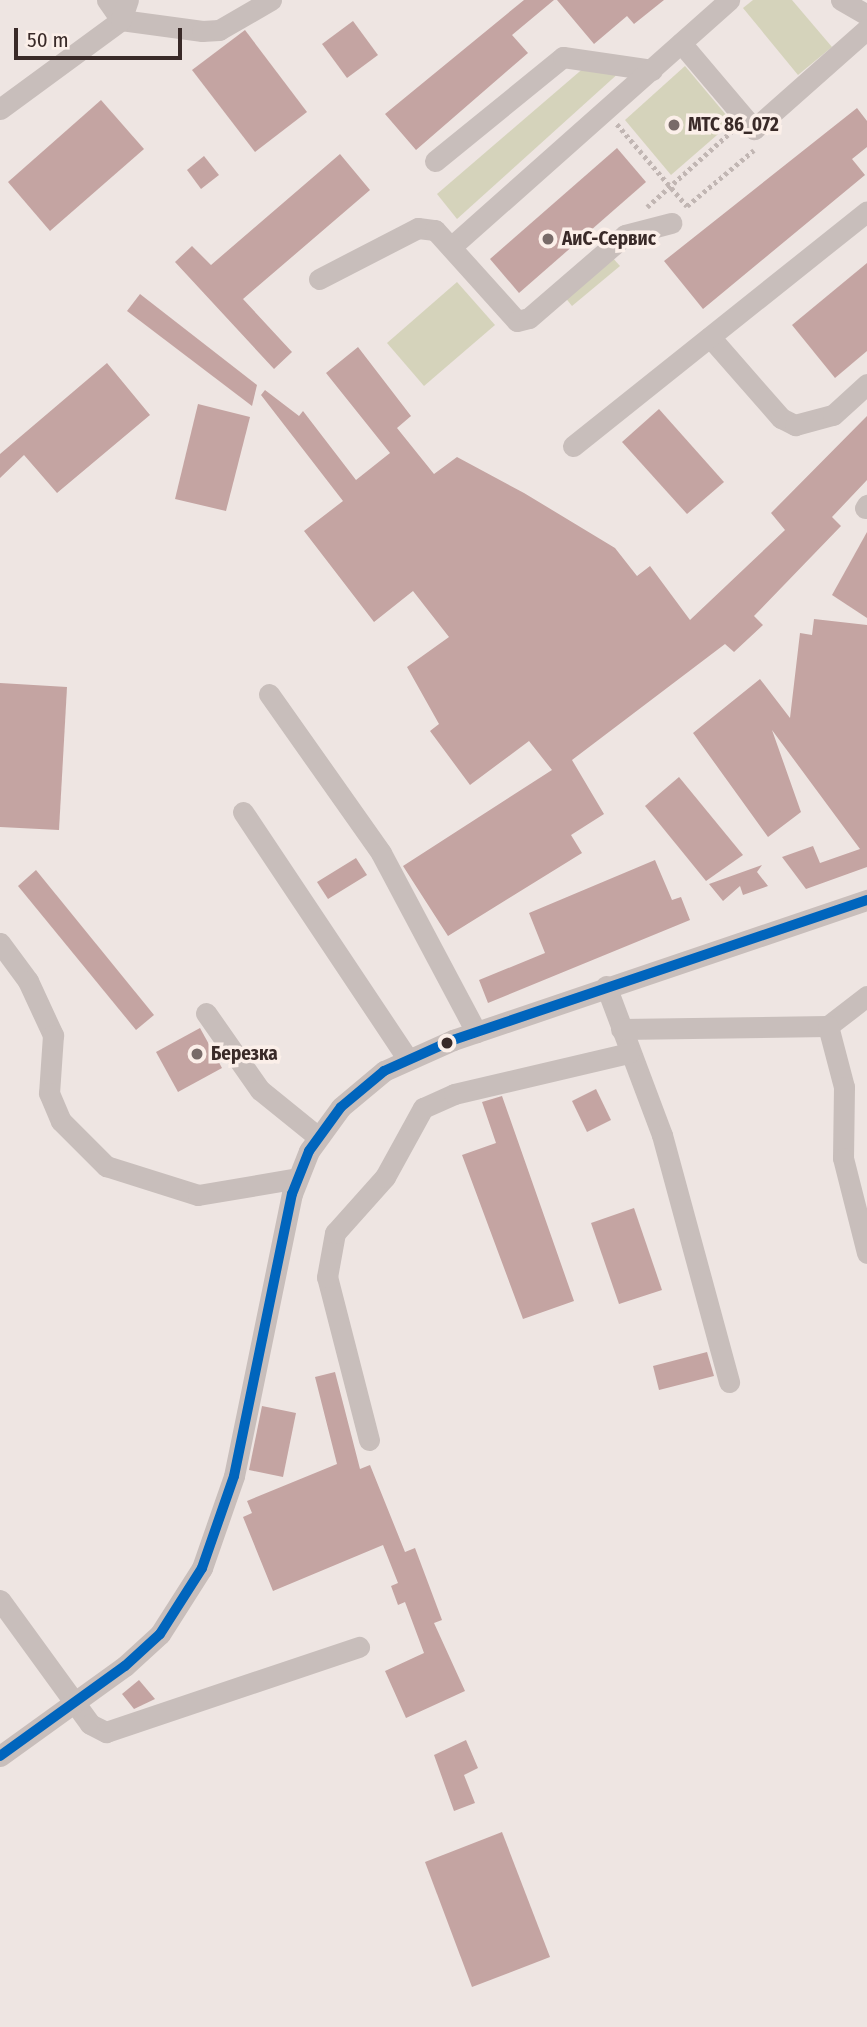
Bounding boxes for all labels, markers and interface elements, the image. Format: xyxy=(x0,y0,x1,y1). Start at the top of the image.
scale bar xyxy=(18,14,186,58)
text: 50 m xyxy=(27,27,69,53)
place label: МТС 86_072 xyxy=(688,114,779,136)
marker: МТС 86_072 xyxy=(666,117,682,133)
place label: АиС-Сервис xyxy=(562,228,656,250)
marker: АиС-Сервис xyxy=(540,231,556,247)
unlabelled marker xyxy=(440,1036,454,1050)
place label: Березка xyxy=(211,1043,278,1065)
marker: Березка xyxy=(189,1046,205,1062)

